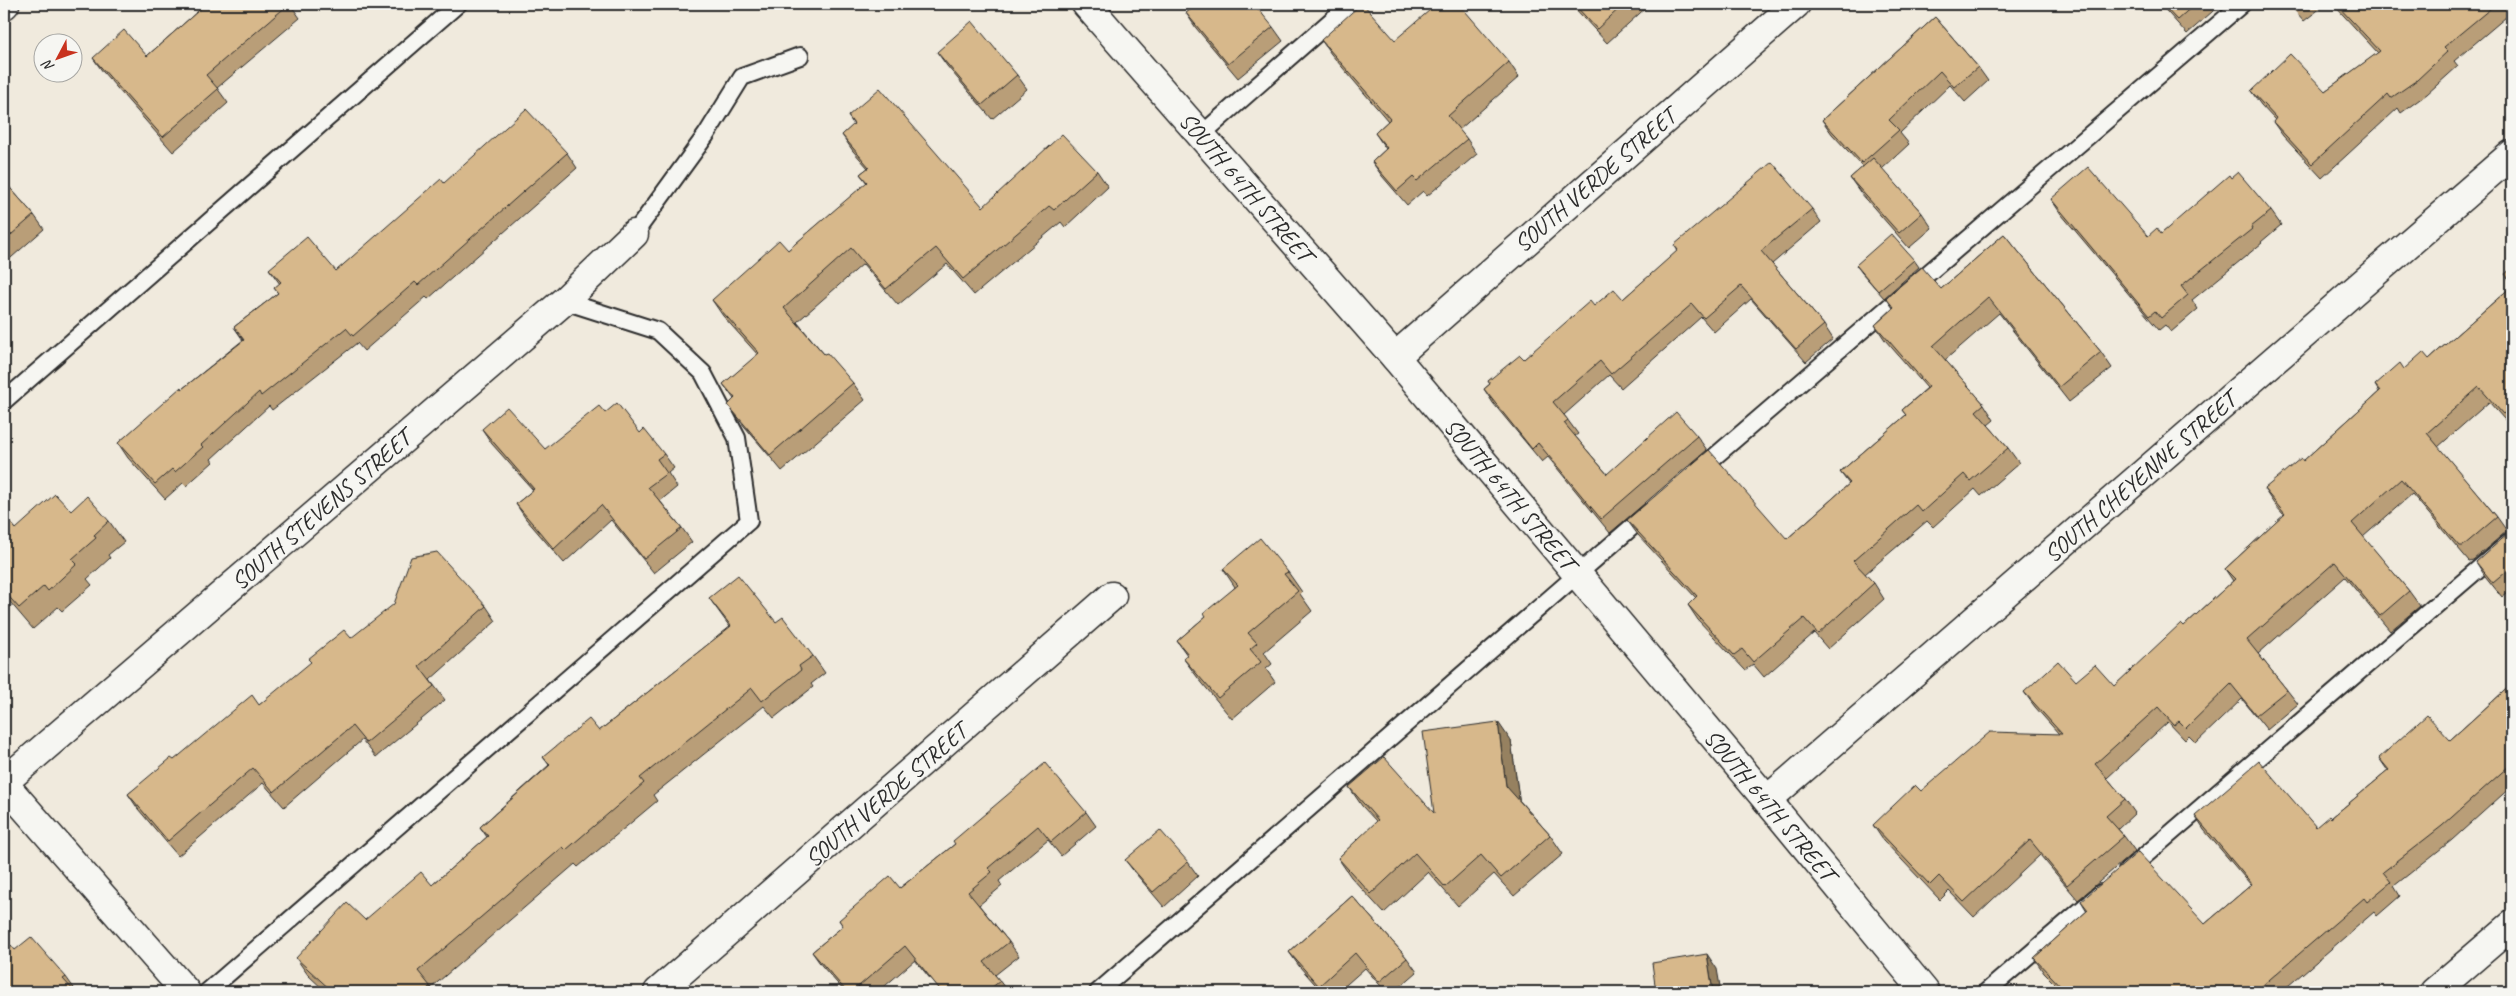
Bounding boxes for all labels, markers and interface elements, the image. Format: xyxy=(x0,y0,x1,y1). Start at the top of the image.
north arrow xyxy=(32,32,82,82)
text: N xyxy=(38,56,58,75)
street label: SOUTH VERDE STREET xyxy=(1508,98,1686,259)
street label: SOUTH 64TH STREET xyxy=(1173,106,1323,273)
street label: SOUTH CHEYENNE STREET xyxy=(2038,381,2247,569)
street label: SOUTH 64TH STREET xyxy=(1438,412,1586,581)
street label: SOUTH STEVENS STREET xyxy=(225,420,422,596)
street label: SOUTH VERDE STREET xyxy=(799,713,977,874)
street label: SOUTH 64TH STREET xyxy=(1698,723,1846,892)

